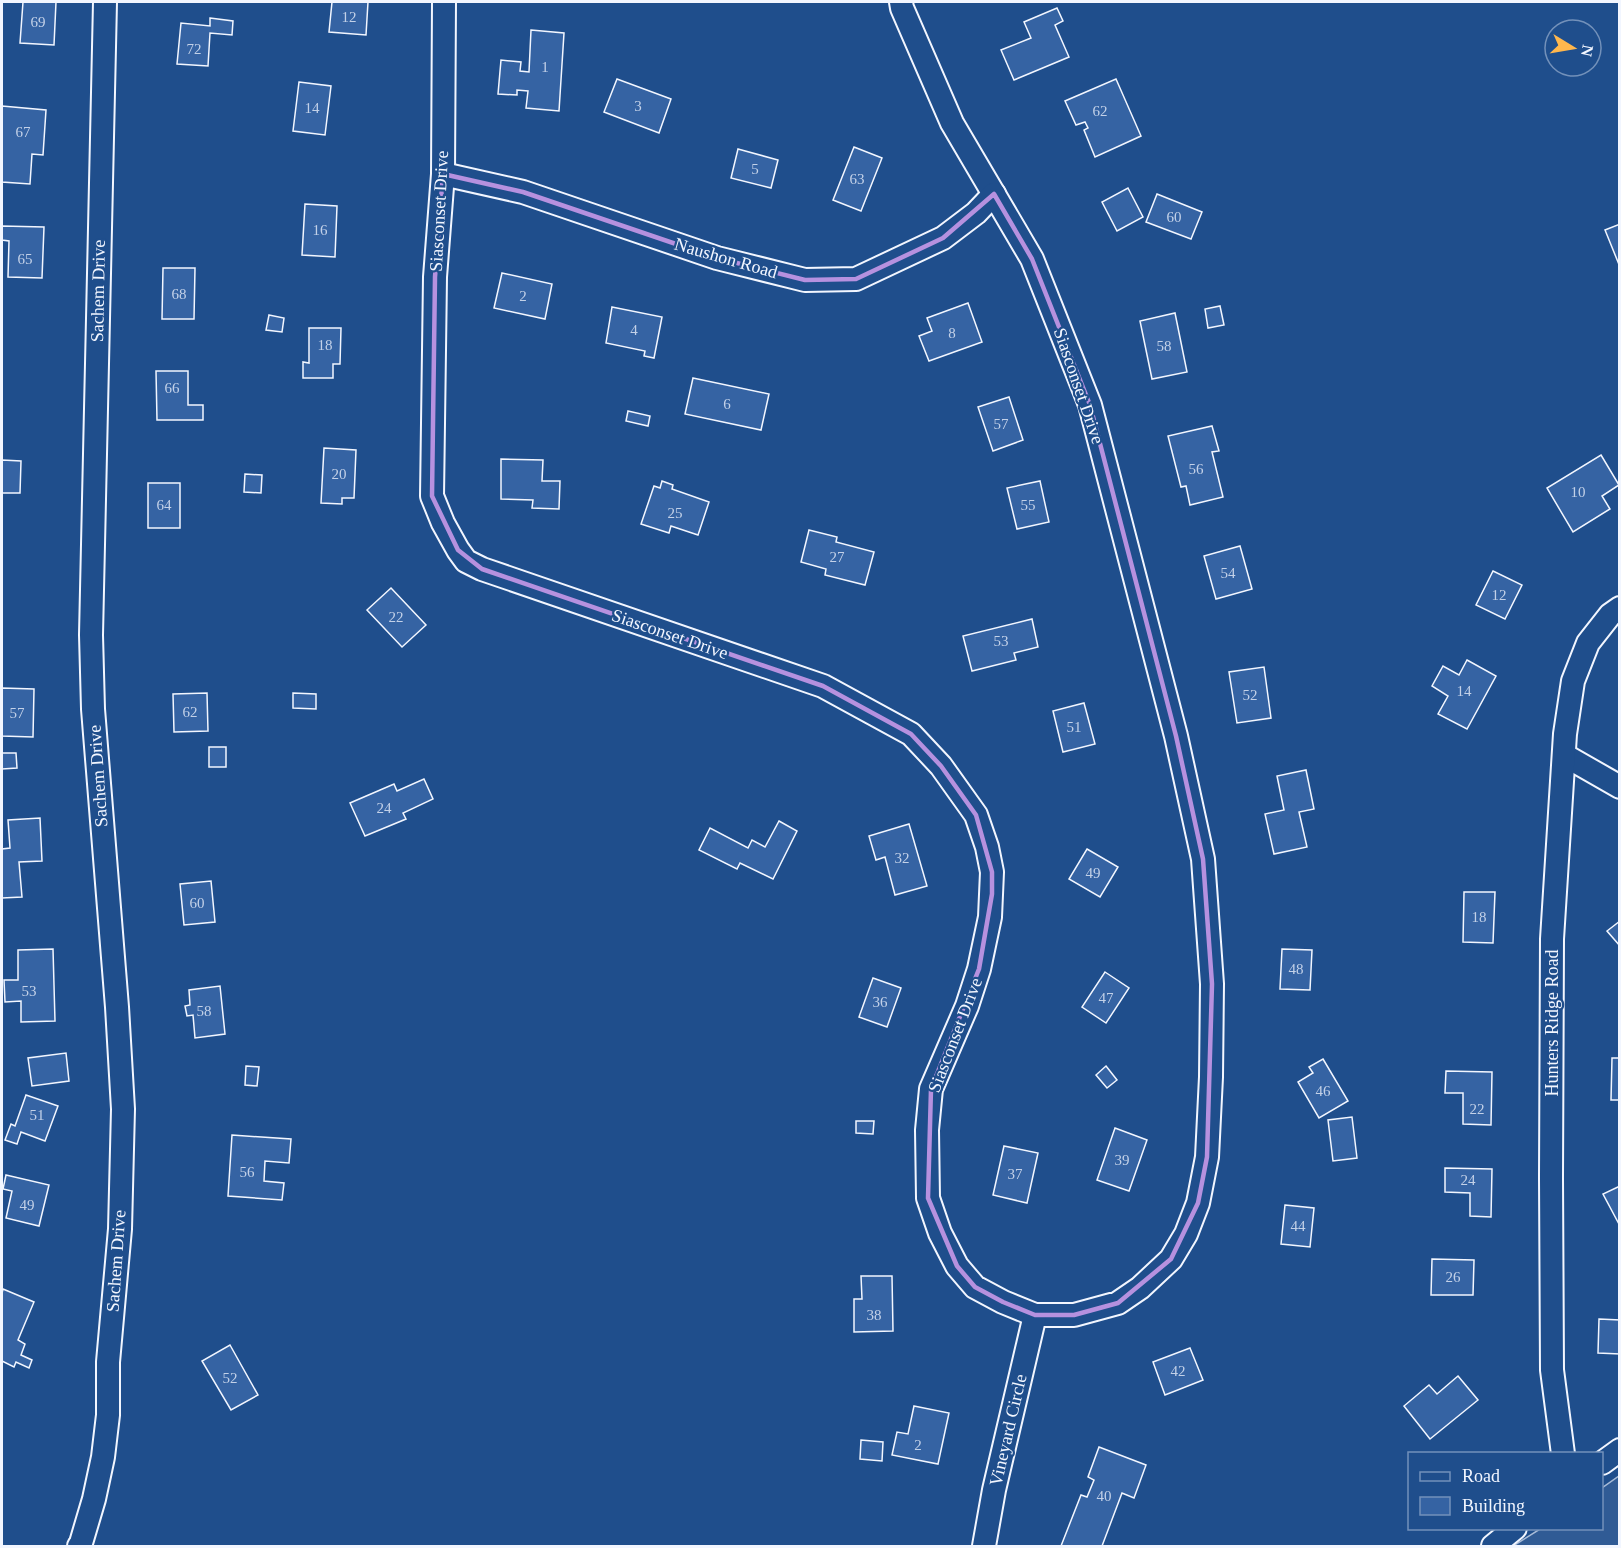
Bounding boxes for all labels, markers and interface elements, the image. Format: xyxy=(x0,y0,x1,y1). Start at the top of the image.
house number: 12 xyxy=(342,9,357,25)
house number: 69 xyxy=(31,14,46,30)
north arrow xyxy=(1543,18,1603,78)
house number: 72 xyxy=(187,41,202,57)
text: N xyxy=(1578,43,1597,58)
house number: 1 xyxy=(541,59,549,75)
house number: 3 xyxy=(634,98,642,114)
house number: 14 xyxy=(305,100,320,116)
house number: 62 xyxy=(1093,103,1108,119)
house number: 67 xyxy=(16,124,31,140)
street label: Siasconset Drive xyxy=(426,150,452,272)
house number: 5 xyxy=(751,161,759,177)
house number: 63 xyxy=(850,171,865,187)
house number: 60 xyxy=(1167,209,1182,225)
house number: 16 xyxy=(313,222,328,238)
street label: Naushon Road xyxy=(672,234,780,282)
street label: Sachem Drive xyxy=(87,240,109,342)
house number: 65 xyxy=(18,251,33,267)
house number: 68 xyxy=(172,286,187,302)
house number: 2 xyxy=(519,288,527,304)
house number: 4 xyxy=(630,322,638,338)
house number: 8 xyxy=(948,325,956,341)
street label: Siasconset Drive xyxy=(1050,325,1108,447)
house number: 18 xyxy=(318,337,333,353)
house number: 58 xyxy=(1157,338,1172,354)
house number: 66 xyxy=(165,380,180,396)
house number: 6 xyxy=(723,396,731,412)
house number: 57 xyxy=(994,416,1009,432)
house number: 56 xyxy=(1189,461,1204,477)
house number: 20 xyxy=(332,466,347,482)
house number: 10 xyxy=(1571,484,1586,500)
house number: 64 xyxy=(157,497,172,513)
house number: 55 xyxy=(1021,497,1036,513)
house number: 25 xyxy=(668,505,683,521)
house number: 27 xyxy=(830,549,845,565)
house number: 54 xyxy=(1221,565,1236,581)
house number: 12 xyxy=(1492,587,1507,603)
street label: Siasconset Drive xyxy=(609,605,731,663)
house number: 22 xyxy=(389,609,404,625)
house number: 53 xyxy=(994,633,1009,649)
house number: 14 xyxy=(1457,683,1472,699)
house number: 52 xyxy=(1243,687,1258,703)
house number: 62 xyxy=(183,704,198,720)
house number: 57 xyxy=(10,705,25,721)
house number: 51 xyxy=(1067,719,1082,735)
street label: Sachem Drive xyxy=(84,724,112,828)
house number: 24 xyxy=(377,800,392,816)
house number: 32 xyxy=(895,850,910,866)
house number: 49 xyxy=(1086,865,1101,881)
house number: 60 xyxy=(190,895,205,911)
house number: 18 xyxy=(1472,909,1487,925)
street label: Hunters Ridge Road xyxy=(1542,950,1562,1096)
house number: 48 xyxy=(1289,961,1304,977)
street label: Siasconset Drive xyxy=(924,975,986,1095)
house number: 53 xyxy=(22,983,37,999)
house number: 47 xyxy=(1099,990,1114,1006)
house number: 36 xyxy=(873,994,888,1010)
house number: 58 xyxy=(197,1003,212,1019)
house number: 46 xyxy=(1316,1083,1331,1099)
house number: 22 xyxy=(1470,1101,1485,1117)
house number: 51 xyxy=(30,1107,45,1123)
house number: 39 xyxy=(1115,1152,1130,1168)
house number: 56 xyxy=(240,1164,255,1180)
house number: 37 xyxy=(1008,1166,1023,1182)
house number: 24 xyxy=(1461,1172,1476,1188)
house number: 49 xyxy=(20,1197,35,1213)
street label: Sachem Drive xyxy=(102,1209,130,1313)
house number: 44 xyxy=(1291,1218,1306,1234)
house number: 26 xyxy=(1446,1269,1461,1285)
house number: 38 xyxy=(867,1307,882,1323)
house number: 42 xyxy=(1171,1363,1186,1379)
house number: 52 xyxy=(223,1370,238,1386)
street label: Vineyard Circle xyxy=(985,1372,1031,1488)
house number: 2 xyxy=(914,1437,922,1453)
legend xyxy=(1408,1452,1603,1530)
text: Road xyxy=(1462,1466,1500,1486)
house number: 40 xyxy=(1097,1488,1112,1504)
text: Building xyxy=(1462,1496,1525,1516)

